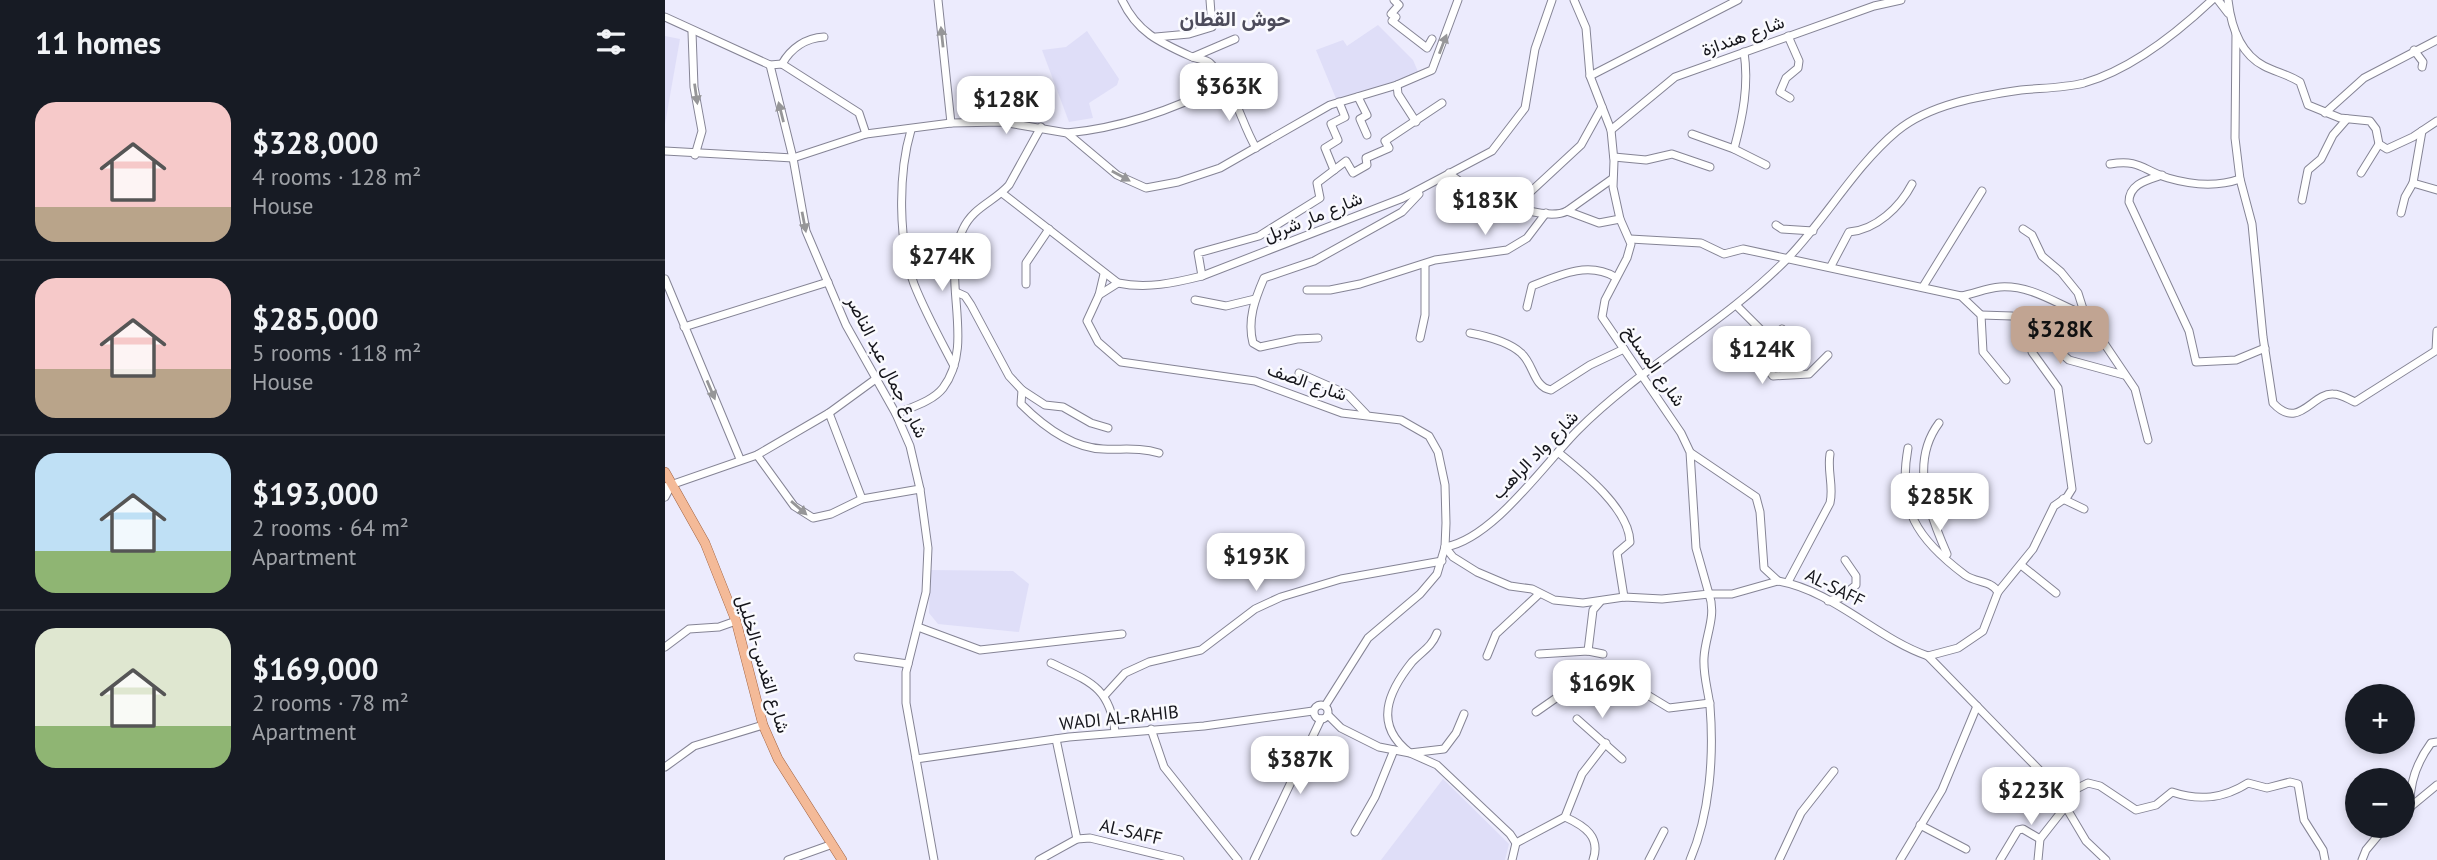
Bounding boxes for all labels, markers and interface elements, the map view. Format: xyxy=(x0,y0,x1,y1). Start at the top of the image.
district label: حوش القطان xyxy=(1179,5,1291,32)
street label: شارع هندازة xyxy=(1698,10,1788,62)
text: 11 homes xyxy=(35,23,161,62)
icon: filters xyxy=(592,23,630,61)
one-way arrow xyxy=(937,26,948,48)
one-way arrow xyxy=(1438,33,1449,54)
pin: $363K xyxy=(1180,64,1278,123)
text: $363K xyxy=(1196,71,1262,100)
pin: $128K xyxy=(957,76,1055,136)
one-way arrow xyxy=(690,83,701,105)
text: $128K xyxy=(973,84,1039,113)
one-way arrow xyxy=(776,101,787,123)
text: $328,000 xyxy=(252,123,379,162)
icon: home xyxy=(91,130,175,214)
text: 4 rooms · 128 m² xyxy=(252,162,421,191)
one-way arrow xyxy=(1111,170,1130,182)
pin: $183K xyxy=(1436,177,1534,237)
text: $183K xyxy=(1452,185,1518,214)
street label: شارع مار شربل xyxy=(1260,186,1366,248)
text: House xyxy=(252,191,314,220)
one-way arrow xyxy=(799,211,810,233)
pin: $274K xyxy=(893,233,991,293)
text: $274K xyxy=(909,241,975,270)
street label: شارع جمال عبد الناصر xyxy=(840,291,933,442)
text: $285,000 xyxy=(252,299,379,338)
icon: home xyxy=(91,306,175,390)
pin: $328K xyxy=(2011,306,2109,366)
text: $328K xyxy=(2027,314,2093,343)
street label: شارع المسلخ xyxy=(1617,321,1691,411)
pin: $124K xyxy=(1713,326,1811,386)
text: $124K xyxy=(1729,334,1795,363)
text: 5 rooms · 118 m² xyxy=(252,338,421,367)
street label: شارع الصف xyxy=(1264,357,1350,407)
text: House xyxy=(252,367,314,396)
one-way arrow xyxy=(705,380,717,400)
street label: شارع واد الراهب xyxy=(1486,405,1584,505)
text: $193,000 xyxy=(252,474,379,513)
pin: $285K xyxy=(1891,474,1989,533)
icon: home xyxy=(91,481,175,565)
text: $285K xyxy=(1907,481,1973,510)
one-way arrow xyxy=(790,500,808,516)
text: 2 rooms · 64 m² xyxy=(252,513,409,542)
pin: $193K xyxy=(1207,534,1305,593)
text: $193K xyxy=(1223,541,1289,570)
text: Apartment xyxy=(252,542,356,571)
street label: AL-SAFF xyxy=(1802,563,1869,612)
street label: شارع القدس-الخليل xyxy=(731,592,795,736)
text: $169,000 xyxy=(252,649,379,688)
icon: home xyxy=(91,656,175,740)
pin: $169K xyxy=(1553,660,1651,720)
text: $169K xyxy=(1569,668,1635,697)
map controls xyxy=(2345,684,2415,838)
button: + xyxy=(2345,684,2415,754)
text: 2 rooms · 78 m² xyxy=(252,688,409,717)
street label: WADI AL-RAHIB xyxy=(1058,700,1180,735)
text: Apartment xyxy=(252,717,356,746)
pin: $387K xyxy=(1251,736,1349,796)
text: $387K xyxy=(1267,744,1333,773)
pin: $223K xyxy=(1982,768,2080,827)
button: − xyxy=(2345,768,2415,838)
text: $223K xyxy=(1998,775,2064,804)
street label: AL-SAFF xyxy=(1098,813,1165,850)

